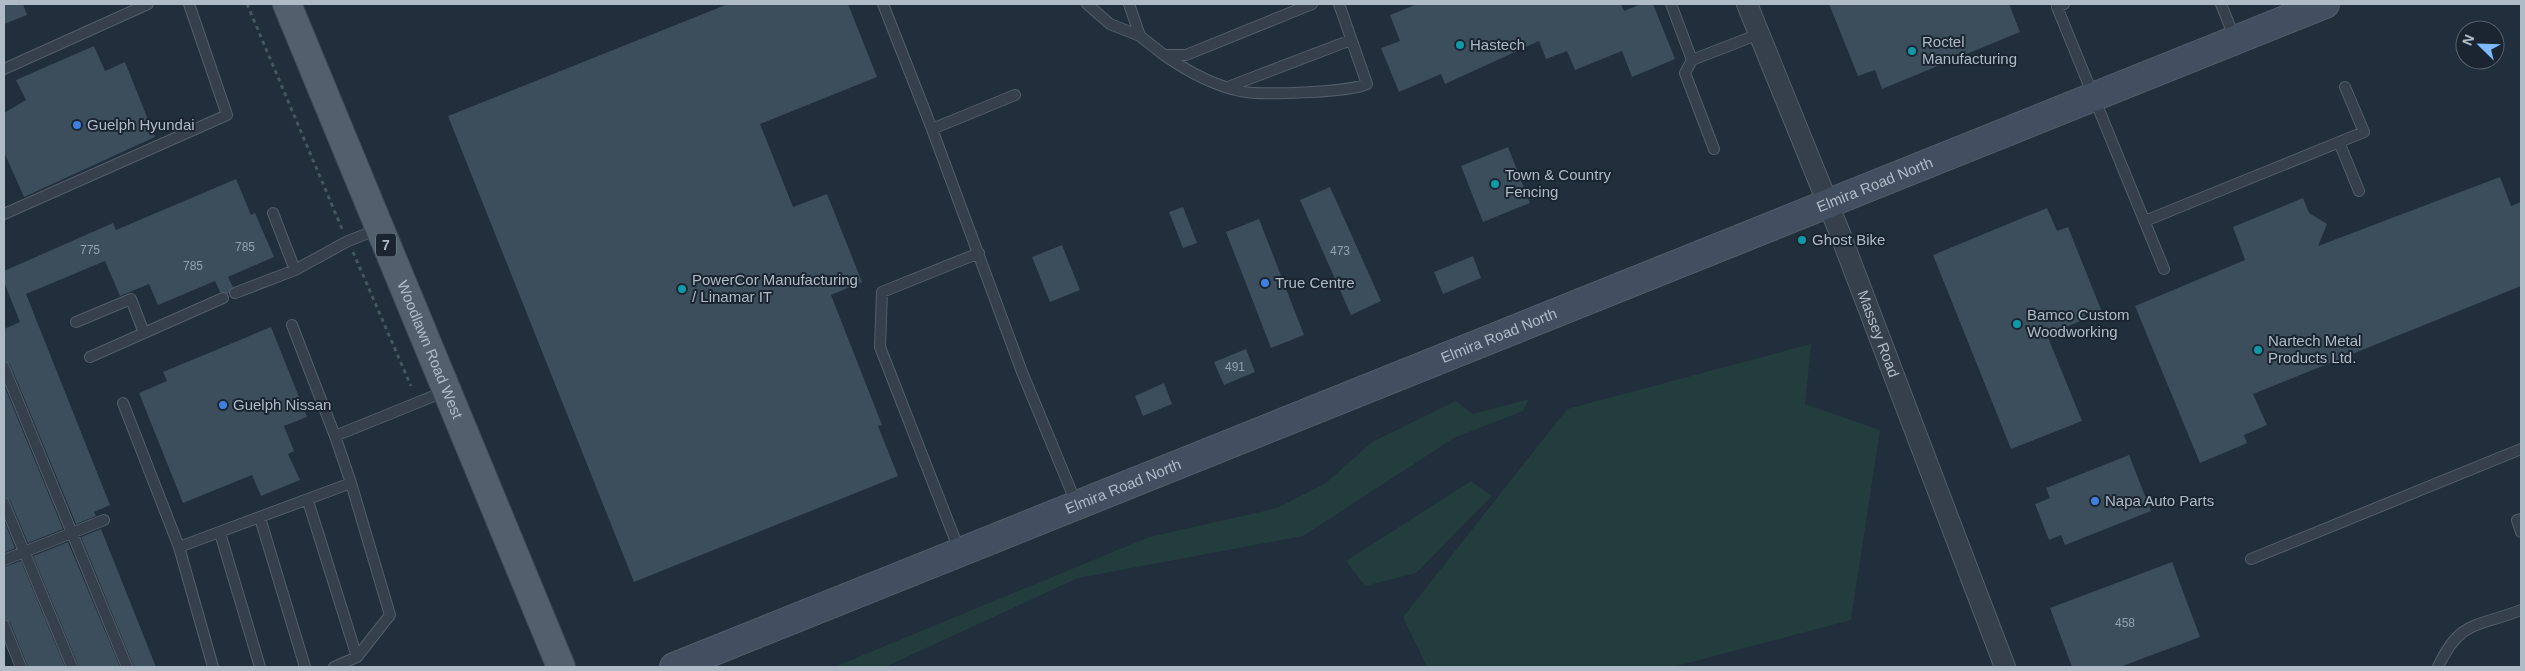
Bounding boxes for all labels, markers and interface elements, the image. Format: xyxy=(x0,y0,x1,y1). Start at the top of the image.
north arrow xyxy=(2455,20,2505,70)
text: N xyxy=(2459,32,2477,48)
place label: Roctel Manufacturing xyxy=(1922,33,2017,67)
place label: Hastech xyxy=(1470,36,1525,53)
marker: Hastech xyxy=(1454,39,1466,51)
marker: Roctel Manufacturing xyxy=(1906,45,1918,57)
place label: Guelph Hyundai xyxy=(87,116,195,133)
marker: Guelph Hyundai xyxy=(71,119,83,131)
street label: Elmira Road North xyxy=(1814,153,1935,215)
place label: Town & Country Fencing xyxy=(1505,166,1611,200)
marker: Town & Country Fencing xyxy=(1489,178,1501,190)
place label: Ghost Bike xyxy=(1812,231,1885,248)
road number: 7 xyxy=(376,234,396,256)
marker: Ghost Bike xyxy=(1796,234,1808,246)
house number: 785 xyxy=(235,240,255,254)
house number: 775 xyxy=(80,243,100,257)
house number: 473 xyxy=(1330,244,1350,258)
house number: 785 xyxy=(183,259,203,273)
place label: PowerCor Manufacturing / Linamar IT xyxy=(692,271,858,305)
place label: True Centre xyxy=(1275,274,1354,291)
marker: True Centre xyxy=(1259,277,1271,289)
street label: Woodlawn Road West xyxy=(394,278,467,422)
marker: PowerCor Manufacturing / Linamar IT xyxy=(676,283,688,295)
street label: Massey Road xyxy=(1854,288,1903,380)
street label: Elmira Road North xyxy=(1438,304,1559,366)
place label: Bamco Custom Woodworking xyxy=(2027,306,2130,340)
marker: Bamco Custom Woodworking xyxy=(2011,318,2023,330)
place label: Nartech Metal Products Ltd. xyxy=(2268,332,2361,366)
marker: Nartech Metal Products Ltd. xyxy=(2252,344,2264,356)
house number: 491 xyxy=(1225,360,1245,374)
place label: Guelph Nissan xyxy=(233,396,331,413)
marker: Guelph Nissan xyxy=(217,399,229,411)
street label: Elmira Road North xyxy=(1062,455,1183,517)
place label: Napa Auto Parts xyxy=(2105,492,2214,509)
marker: Napa Auto Parts xyxy=(2089,495,2101,507)
house number: 458 xyxy=(2115,616,2135,630)

